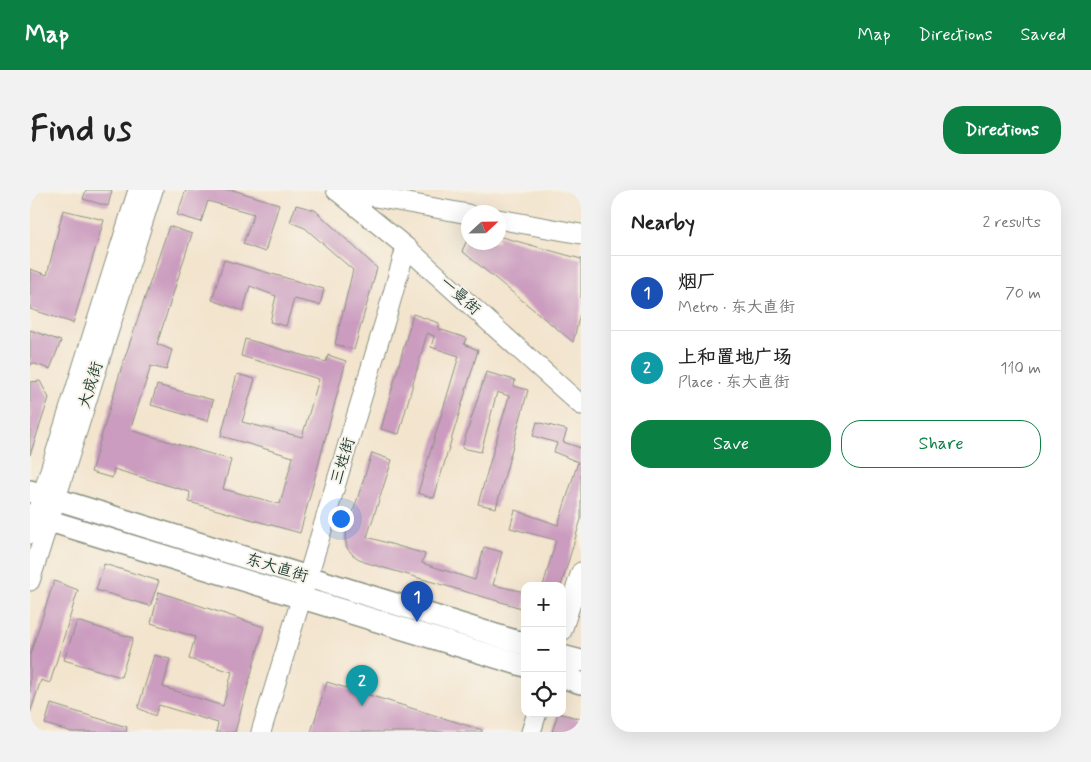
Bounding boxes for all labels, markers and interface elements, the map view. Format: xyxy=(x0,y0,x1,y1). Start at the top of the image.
text: Map xyxy=(25,20,69,51)
text: Map xyxy=(858,23,891,47)
text: Directions xyxy=(919,23,993,47)
text: Saved xyxy=(1021,23,1066,47)
button: Directions xyxy=(943,106,1061,154)
text: Find us xyxy=(30,107,132,153)
north arrow xyxy=(461,205,506,250)
text: Nearby xyxy=(631,209,695,237)
text: 2 results xyxy=(983,212,1041,233)
text: 烟厂 xyxy=(678,270,716,295)
street label: 一曼街 xyxy=(435,272,485,320)
text: 1 xyxy=(643,283,651,304)
text: 70 m xyxy=(1005,283,1041,304)
text: Metro · 东大直街 xyxy=(678,297,795,318)
text: 上和置地广场 xyxy=(678,345,792,370)
text: 2 xyxy=(643,358,651,379)
text: 110 m xyxy=(1000,358,1041,379)
street label: 大成街 xyxy=(74,359,108,411)
text: Place · 东大直街 xyxy=(678,372,790,393)
button: Save xyxy=(631,420,831,468)
button: Share xyxy=(841,420,1041,468)
street label: 三姓街 xyxy=(326,435,360,487)
your location xyxy=(328,506,354,532)
street label: 东大直街 xyxy=(243,549,311,587)
pin: 1 xyxy=(401,581,433,622)
map controls xyxy=(521,582,566,717)
button: + xyxy=(521,582,566,627)
button: − xyxy=(521,627,566,672)
pin: 2 xyxy=(346,665,378,706)
button: locate xyxy=(521,672,566,717)

